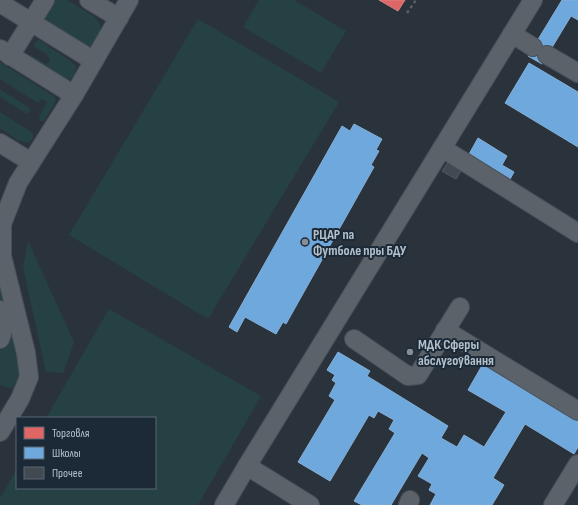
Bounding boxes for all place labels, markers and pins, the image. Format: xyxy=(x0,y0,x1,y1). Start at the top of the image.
place label: РЦАР па Футболе пры БДУ xyxy=(313,226,407,259)
marker: РЦАР па Футболе пры БДУ xyxy=(300,237,310,247)
place label: МДК Сферы абслугоўвання xyxy=(418,336,494,369)
marker: МДК Сферы абслугоўвання xyxy=(405,347,415,357)

